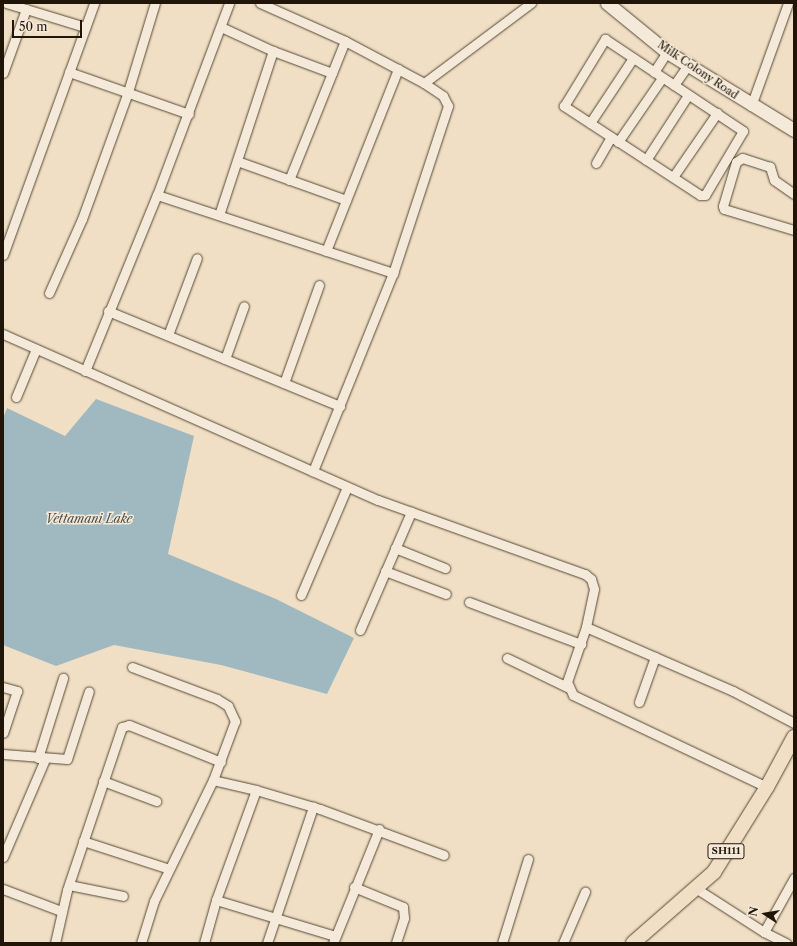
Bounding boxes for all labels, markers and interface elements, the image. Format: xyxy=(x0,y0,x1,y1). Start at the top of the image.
scale bar xyxy=(14,12,84,38)
text: 50 m xyxy=(19,19,48,34)
street label: Milk Colony Road xyxy=(655,38,741,102)
water label: Vettamani Lake xyxy=(46,512,132,526)
road number: SH111 xyxy=(707,843,745,859)
north arrow xyxy=(745,894,785,934)
text: N xyxy=(745,905,761,918)

